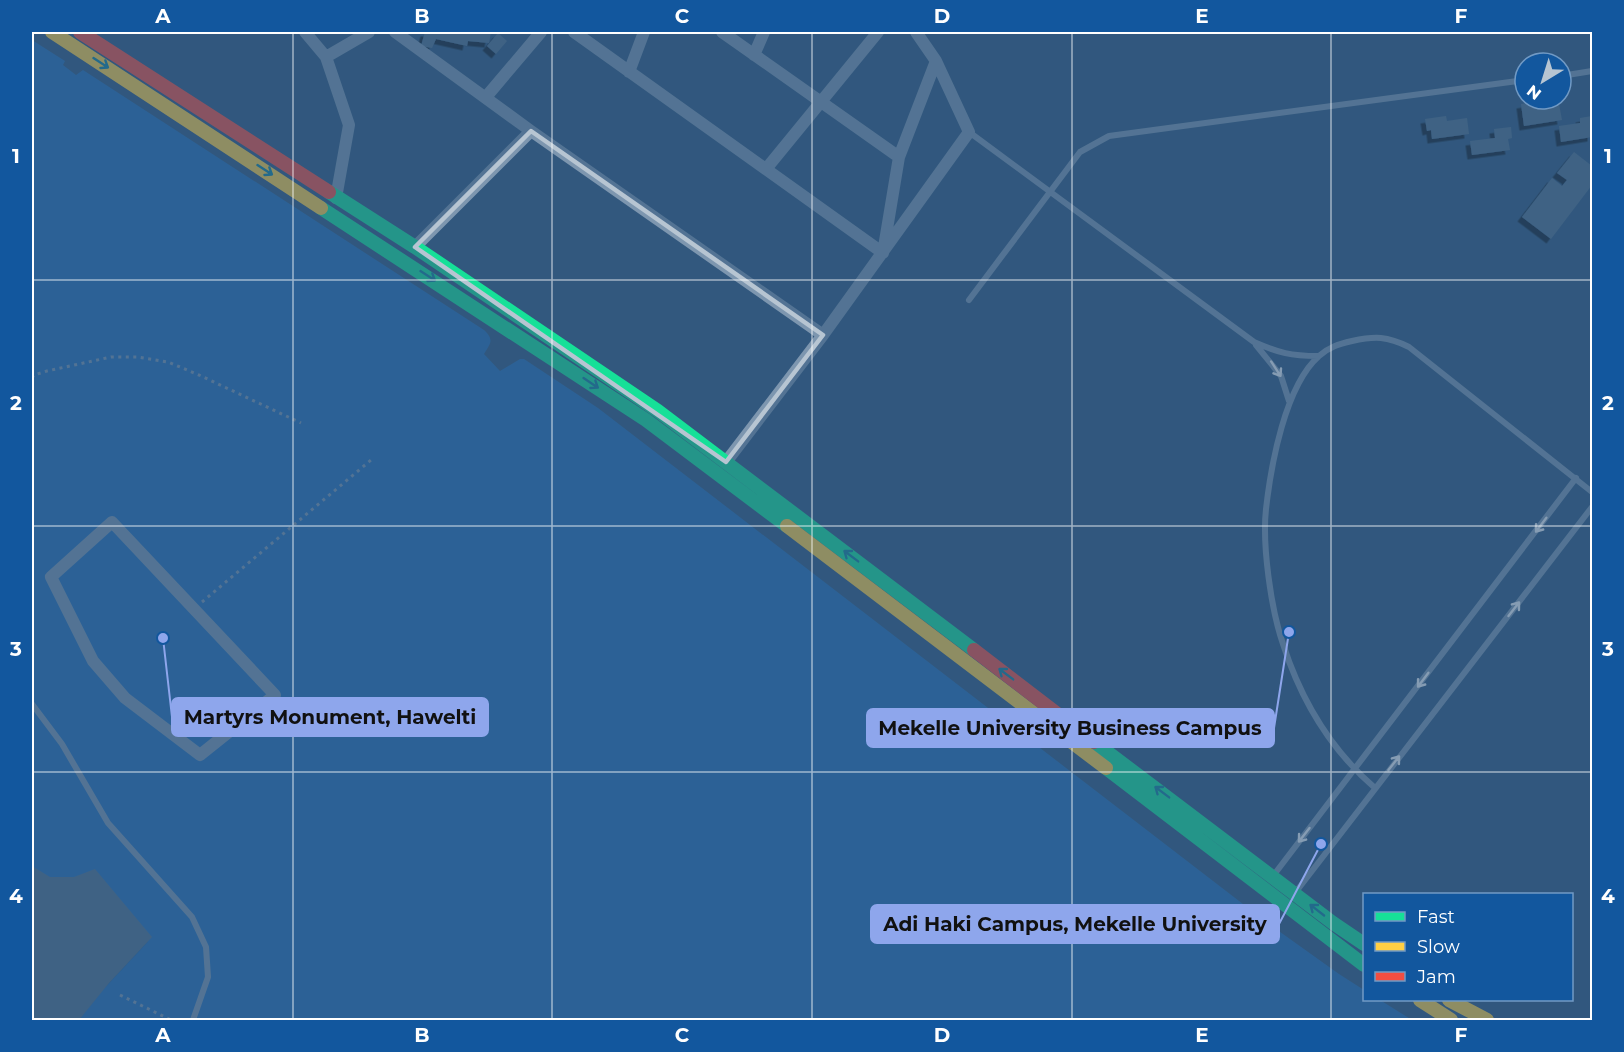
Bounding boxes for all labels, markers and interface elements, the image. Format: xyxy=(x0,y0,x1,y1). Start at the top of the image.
text: A xyxy=(154,4,171,28)
text: B xyxy=(414,4,430,28)
text: C xyxy=(675,4,690,28)
text: D xyxy=(934,4,950,28)
text: E xyxy=(1195,4,1209,28)
text: F xyxy=(1455,4,1468,28)
north arrow xyxy=(1513,51,1573,111)
one-way arrow xyxy=(92,58,109,70)
text: N xyxy=(1523,81,1545,104)
text: 1 xyxy=(12,144,20,168)
text: 1 xyxy=(1604,144,1612,168)
one-way arrow xyxy=(256,164,272,176)
one-way arrow xyxy=(419,271,436,283)
one-way arrow xyxy=(1270,360,1282,377)
one-way arrow xyxy=(582,377,599,389)
text: 2 xyxy=(10,391,22,415)
text: 2 xyxy=(1602,391,1614,415)
one-way arrow xyxy=(1534,516,1547,532)
one-way arrow xyxy=(843,550,859,563)
one-way arrow xyxy=(1507,601,1520,617)
text: 3 xyxy=(9,637,22,661)
text: 3 xyxy=(1601,637,1614,661)
one-way arrow xyxy=(999,668,1015,680)
one-way arrow xyxy=(1417,672,1430,688)
callout: Martyrs Monument, Hawelti xyxy=(172,698,488,736)
text: Martyrs Monument, Hawelti xyxy=(184,705,476,729)
callout: Mekelle University Business Campus xyxy=(867,709,1274,747)
text: Mekelle University Business Campus xyxy=(878,716,1262,740)
one-way arrow xyxy=(1388,756,1401,772)
one-way arrow xyxy=(1154,785,1170,798)
one-way arrow xyxy=(1298,827,1311,843)
text: 4 xyxy=(9,884,23,908)
text: 4 xyxy=(1601,884,1615,908)
legend xyxy=(1363,893,1573,1001)
one-way arrow xyxy=(1309,904,1325,917)
callout: Adi Haki Campus, Mekelle University xyxy=(871,905,1279,943)
text: Fast xyxy=(1417,906,1455,928)
text: Adi Haki Campus, Mekelle University xyxy=(882,912,1268,936)
text: Slow xyxy=(1417,936,1460,958)
text: Jam xyxy=(1416,966,1456,988)
text: A xyxy=(154,1023,171,1047)
text: B xyxy=(414,1023,430,1047)
text: C xyxy=(675,1023,690,1047)
text: D xyxy=(934,1023,950,1047)
text: E xyxy=(1195,1023,1209,1047)
text: F xyxy=(1455,1023,1468,1047)

